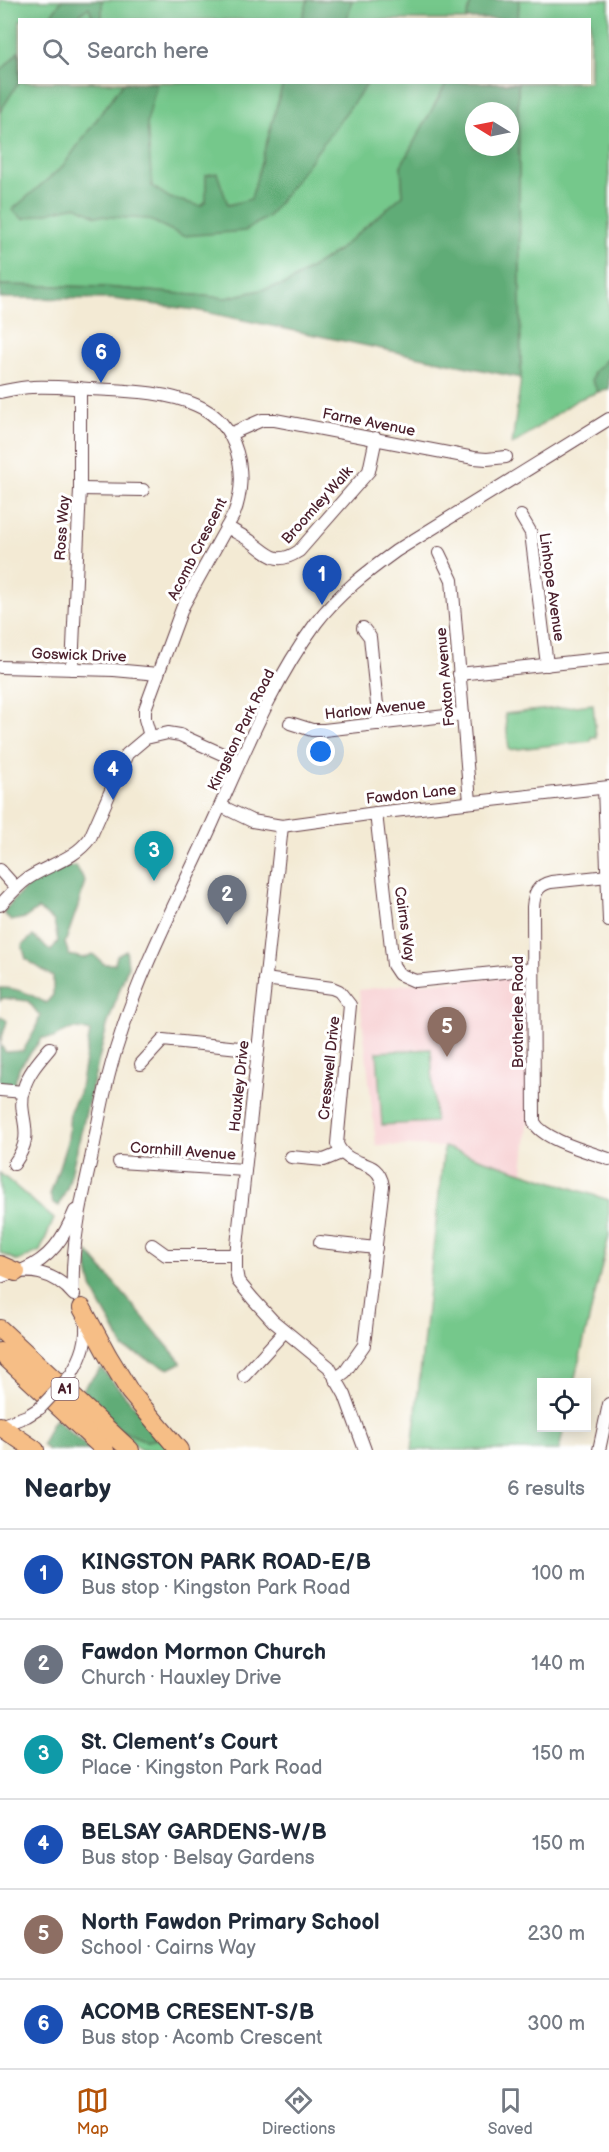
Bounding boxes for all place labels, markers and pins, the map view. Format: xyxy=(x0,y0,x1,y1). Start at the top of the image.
pin: 6 xyxy=(82,334,120,383)
pin: 1 xyxy=(302,556,342,605)
pin: 4 xyxy=(94,750,132,800)
pin: 3 xyxy=(134,832,174,881)
pin: 2 xyxy=(208,876,246,925)
pin: 5 xyxy=(428,1008,466,1057)

